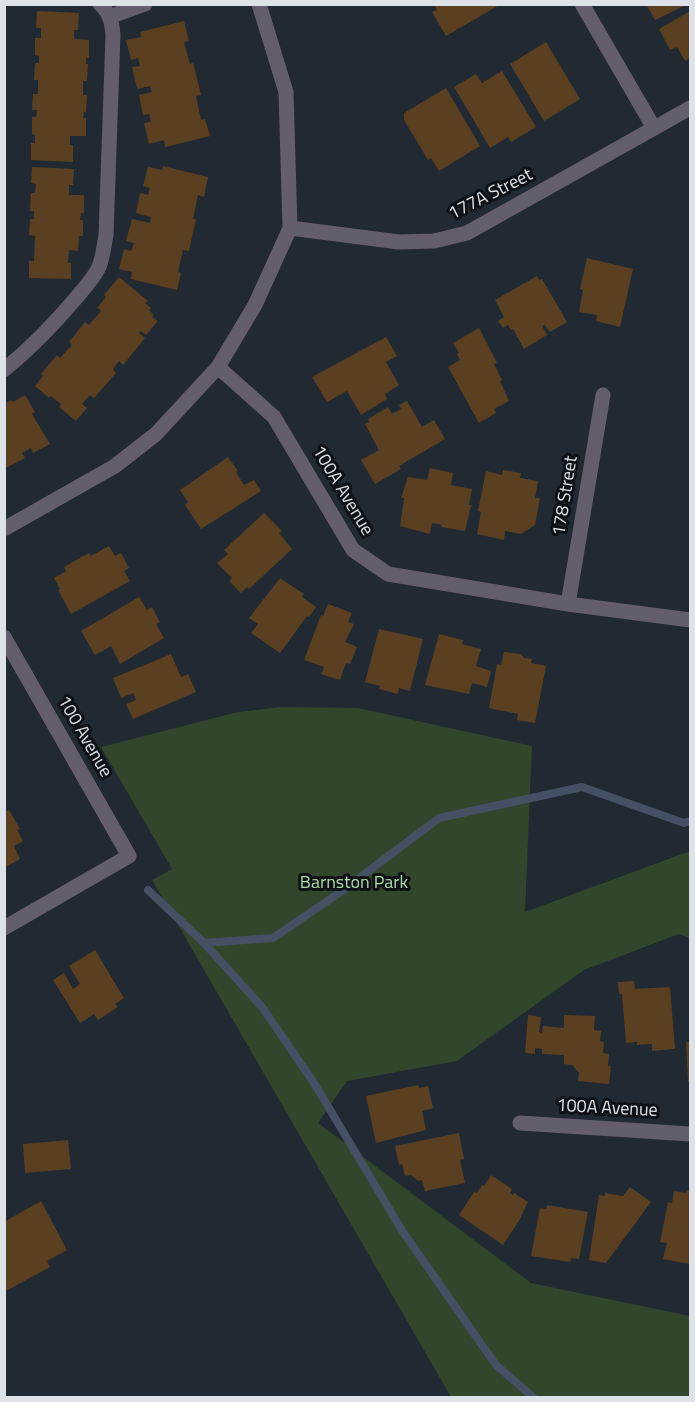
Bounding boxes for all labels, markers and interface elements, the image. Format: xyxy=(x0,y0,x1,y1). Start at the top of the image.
street label: 177A Street xyxy=(445,165,537,225)
street label: 100A Avenue xyxy=(307,442,377,540)
street label: 178 Street xyxy=(549,455,583,537)
street label: 100 Avenue xyxy=(52,692,116,782)
park label: Barnston Park xyxy=(300,873,408,895)
street label: 100A Avenue xyxy=(556,1096,658,1122)

